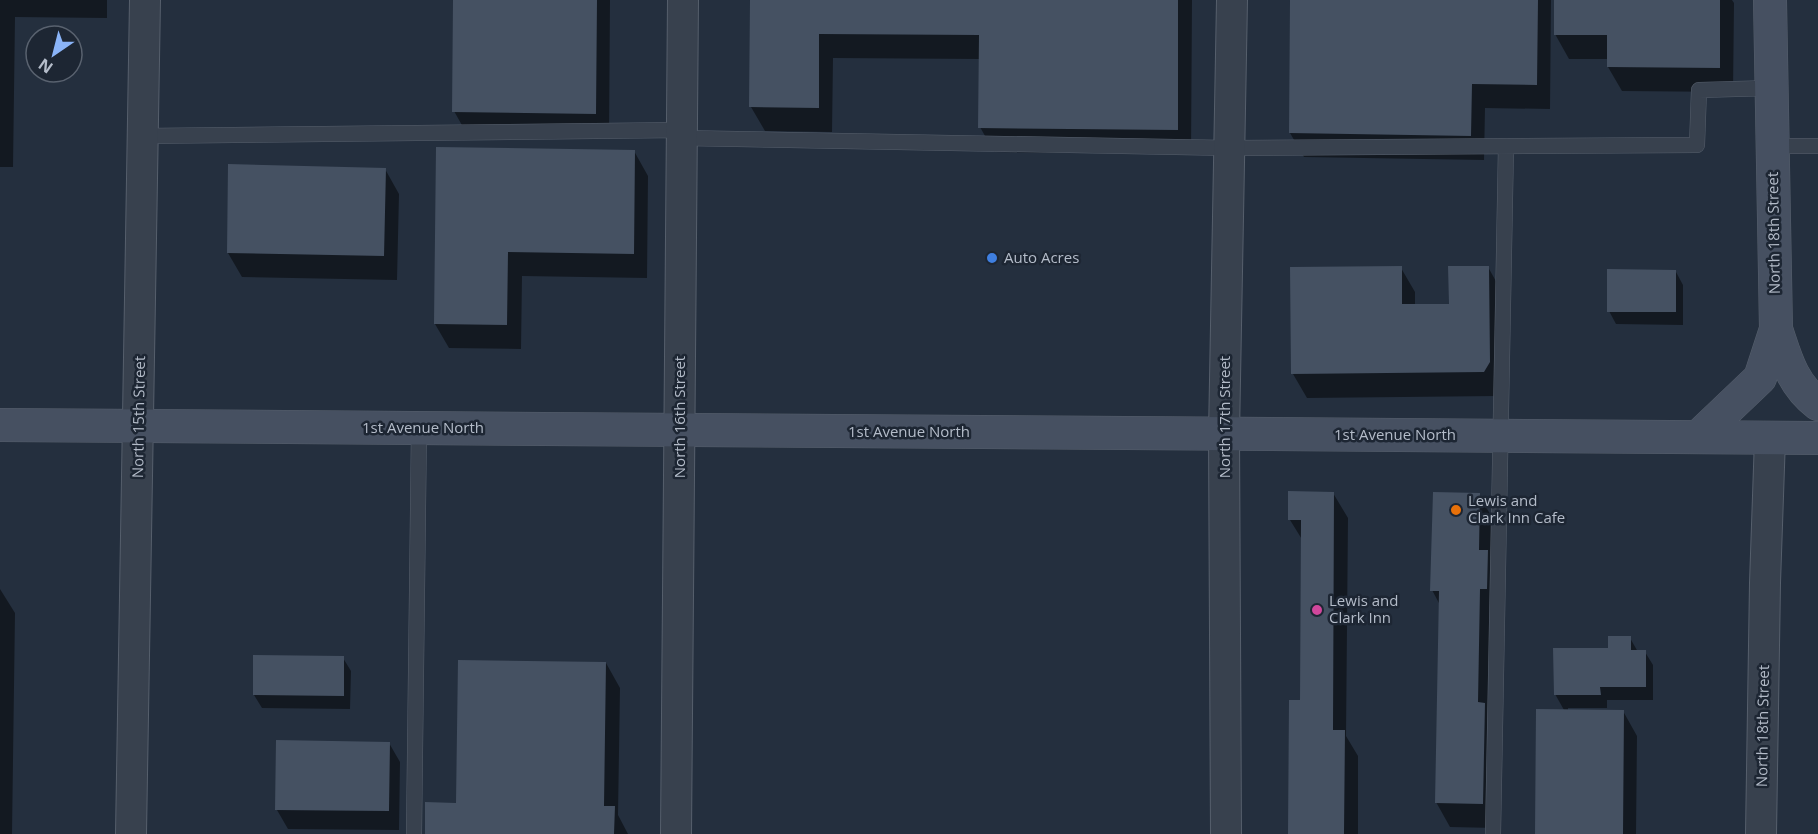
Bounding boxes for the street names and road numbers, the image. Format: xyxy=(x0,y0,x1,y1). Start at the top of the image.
street label: North 18th Street xyxy=(1762,172,1784,294)
street label: North 15th Street xyxy=(127,356,149,478)
street label: North 16th Street xyxy=(669,356,689,478)
street label: North 17th Street xyxy=(1214,356,1234,478)
street label: 1st Avenue North xyxy=(362,417,484,437)
street label: 1st Avenue North xyxy=(848,421,970,441)
street label: 1st Avenue North xyxy=(1334,424,1456,444)
street label: North 18th Street xyxy=(1751,665,1773,787)

